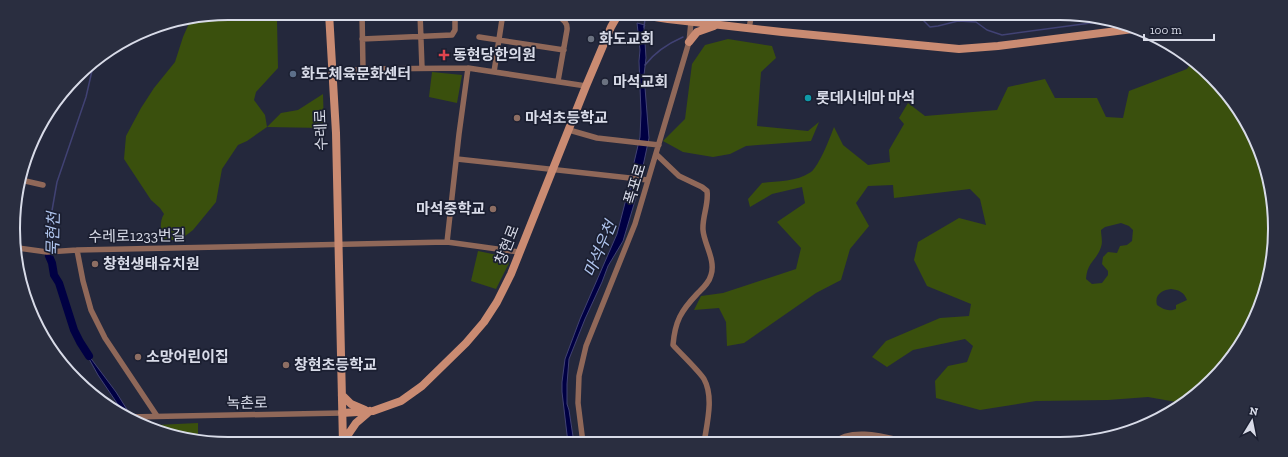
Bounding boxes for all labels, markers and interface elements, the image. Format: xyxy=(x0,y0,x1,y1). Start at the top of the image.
scale bar xyxy=(1144,16,1214,42)
text: 100 m xyxy=(1150,23,1182,37)
place label: 화도교회 xyxy=(599,30,654,48)
marker: 화도교회 xyxy=(586,34,596,44)
place label: 동현당한의원 xyxy=(453,46,536,64)
marker: 동현당한의원 xyxy=(438,49,450,61)
place label: 화도체육문화센터 xyxy=(301,65,411,83)
marker: 화도체육문화센터 xyxy=(288,69,298,79)
place label: 마석교회 xyxy=(613,73,668,91)
marker: 마석교회 xyxy=(600,77,610,87)
place label: 롯데시네마 마석 xyxy=(816,89,915,107)
marker: 롯데시네마 마석 xyxy=(803,93,813,103)
street label: 수레로 xyxy=(311,109,331,151)
place label: 마석초등학교 xyxy=(525,109,608,127)
marker: 마석초등학교 xyxy=(512,113,522,123)
street label: 폭포로 xyxy=(620,162,650,206)
place label: 마석중학교 xyxy=(416,200,485,218)
marker: 마석중학교 xyxy=(488,204,498,214)
water label: 묵현천 xyxy=(43,209,63,256)
water label: 마석우천 xyxy=(580,216,621,280)
street label: 창현로 xyxy=(491,222,523,268)
street label: 수레로1233번길 xyxy=(88,226,186,246)
place label: 창현생태유치원 xyxy=(103,255,200,273)
marker: 창현생태유치원 xyxy=(90,259,100,269)
place label: 소망어린이집 xyxy=(146,348,229,366)
marker: 소망어린이집 xyxy=(133,352,143,362)
place label: 창현초등학교 xyxy=(294,356,377,374)
marker: 창현초등학교 xyxy=(281,360,291,370)
street label: 녹촌로 xyxy=(226,394,268,412)
north arrow xyxy=(1232,401,1272,441)
text: N xyxy=(1248,405,1260,419)

